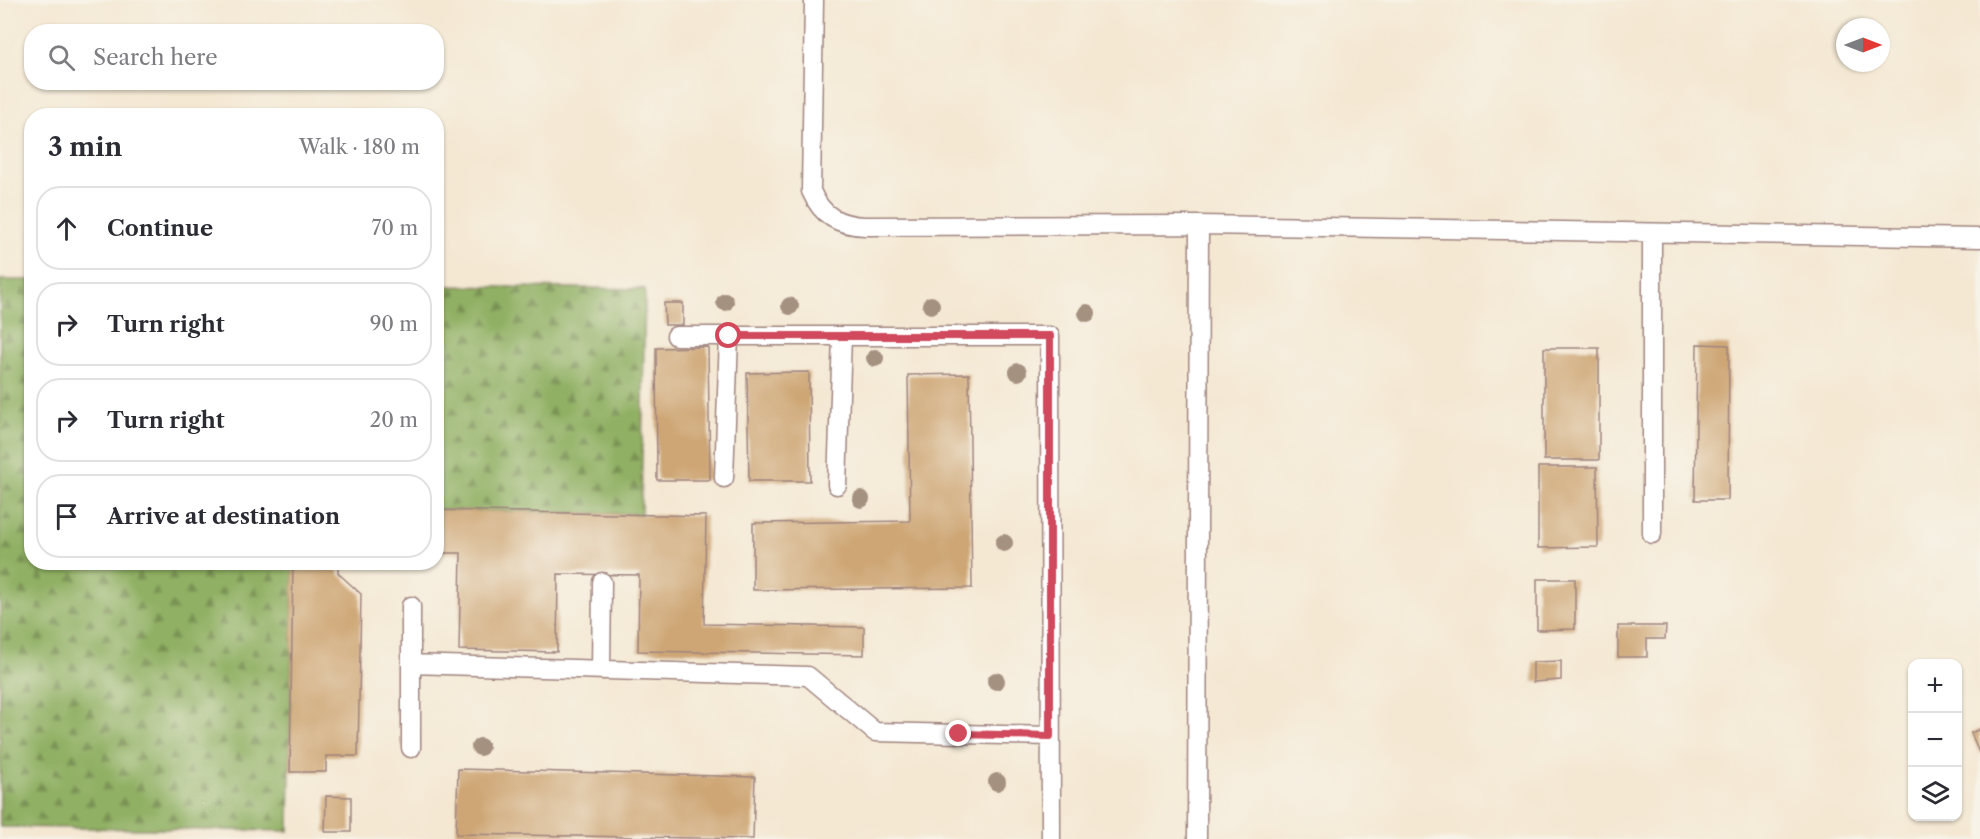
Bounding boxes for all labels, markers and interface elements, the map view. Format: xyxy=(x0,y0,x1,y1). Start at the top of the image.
north arrow xyxy=(1836,18,1890,72)
search box xyxy=(24,24,444,90)
icon: search xyxy=(45,41,78,74)
text: Search here xyxy=(93,44,218,71)
text: 3 min xyxy=(48,131,122,163)
text: Walk · 180 m xyxy=(299,135,420,159)
icon: ahead xyxy=(50,212,83,245)
text: Continue xyxy=(107,215,213,242)
text: 70 m xyxy=(372,216,418,240)
icon: right xyxy=(50,308,83,341)
text: Turn right xyxy=(107,311,225,338)
text: 90 m xyxy=(370,312,418,336)
route start xyxy=(715,322,741,348)
icon: right xyxy=(50,404,83,437)
text: Turn right xyxy=(107,407,225,434)
text: 20 m xyxy=(370,408,418,432)
icon: arrive xyxy=(50,500,83,533)
text: Arrive at destination xyxy=(107,503,340,530)
map controls xyxy=(1908,659,1962,821)
button: + xyxy=(1908,659,1962,713)
button: − xyxy=(1908,713,1962,767)
route end xyxy=(945,720,971,746)
button: layers xyxy=(1908,767,1962,821)

